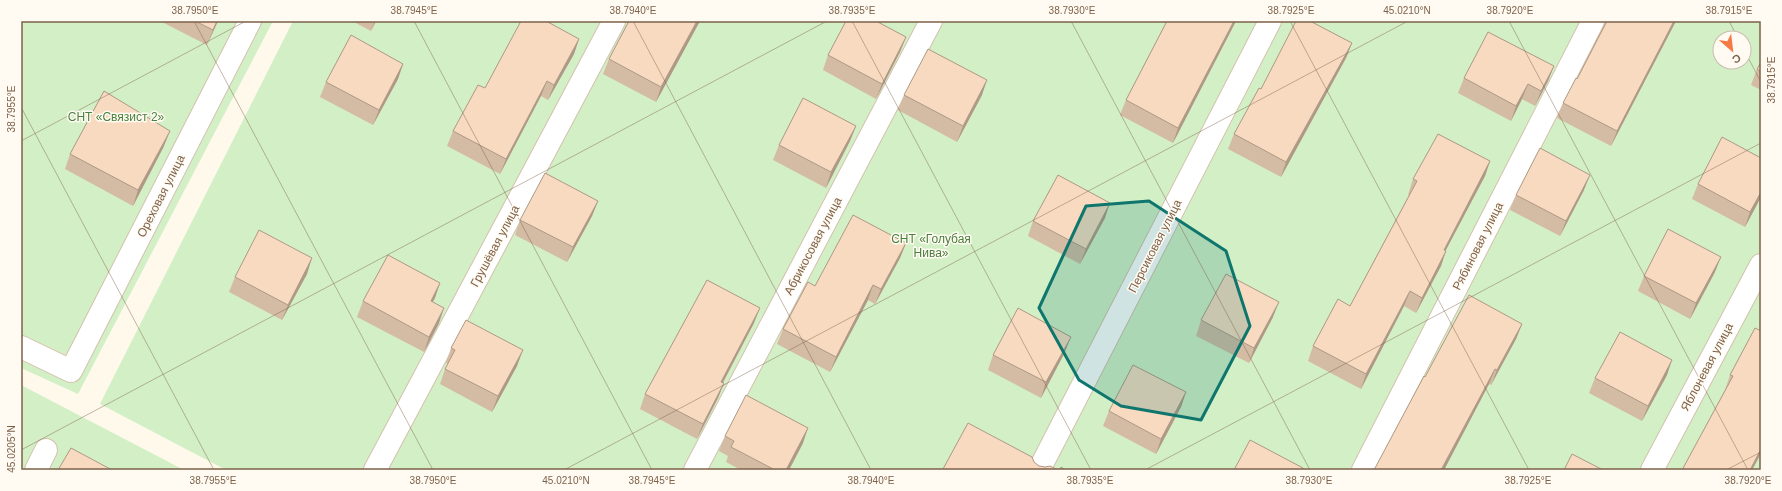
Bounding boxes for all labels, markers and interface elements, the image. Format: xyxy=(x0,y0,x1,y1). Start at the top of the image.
text: 38.7950°E xyxy=(172,5,219,16)
text: 38.7945°E xyxy=(391,5,438,16)
text: 38.7940°E xyxy=(610,5,657,16)
text: 38.7935°E xyxy=(829,5,876,16)
text: 38.7930°E xyxy=(1049,5,1096,16)
text: 38.7925°E xyxy=(1268,5,1315,16)
text: 45.0210°N xyxy=(1383,5,1431,16)
text: 38.7920°E xyxy=(1487,5,1534,16)
text: 38.7915°E xyxy=(1706,5,1753,16)
north arrow xyxy=(1712,30,1752,70)
text: С xyxy=(1730,52,1743,66)
text: 38.7915°E xyxy=(1766,56,1777,103)
text: 38.7955°E xyxy=(6,85,17,132)
park label: СНТ «Связист 2» xyxy=(68,110,165,124)
street label: Ореховая улица xyxy=(134,152,188,240)
street label: Абрикосовая улица xyxy=(781,194,845,297)
street label: Персиковая улица xyxy=(1126,197,1185,295)
street label: Рябиновая улица xyxy=(1450,199,1506,292)
street label: Грушёвая улица xyxy=(468,203,523,289)
park label: СНТ «Голубая Нива» xyxy=(891,232,971,260)
street label: Яблоневая улица xyxy=(1678,320,1736,413)
text: 45.0205°N xyxy=(6,425,17,473)
text: 38.7955°E xyxy=(190,475,237,486)
text: 38.7950°E xyxy=(410,475,457,486)
text: 45.0210°N xyxy=(542,475,590,486)
text: 38.7945°E xyxy=(629,475,676,486)
text: 38.7940°E xyxy=(848,475,895,486)
text: 38.7935°E xyxy=(1067,475,1114,486)
text: 38.7930°E xyxy=(1286,475,1333,486)
text: 38.7925°E xyxy=(1505,475,1552,486)
text: 38.7920°E xyxy=(1725,475,1772,486)

